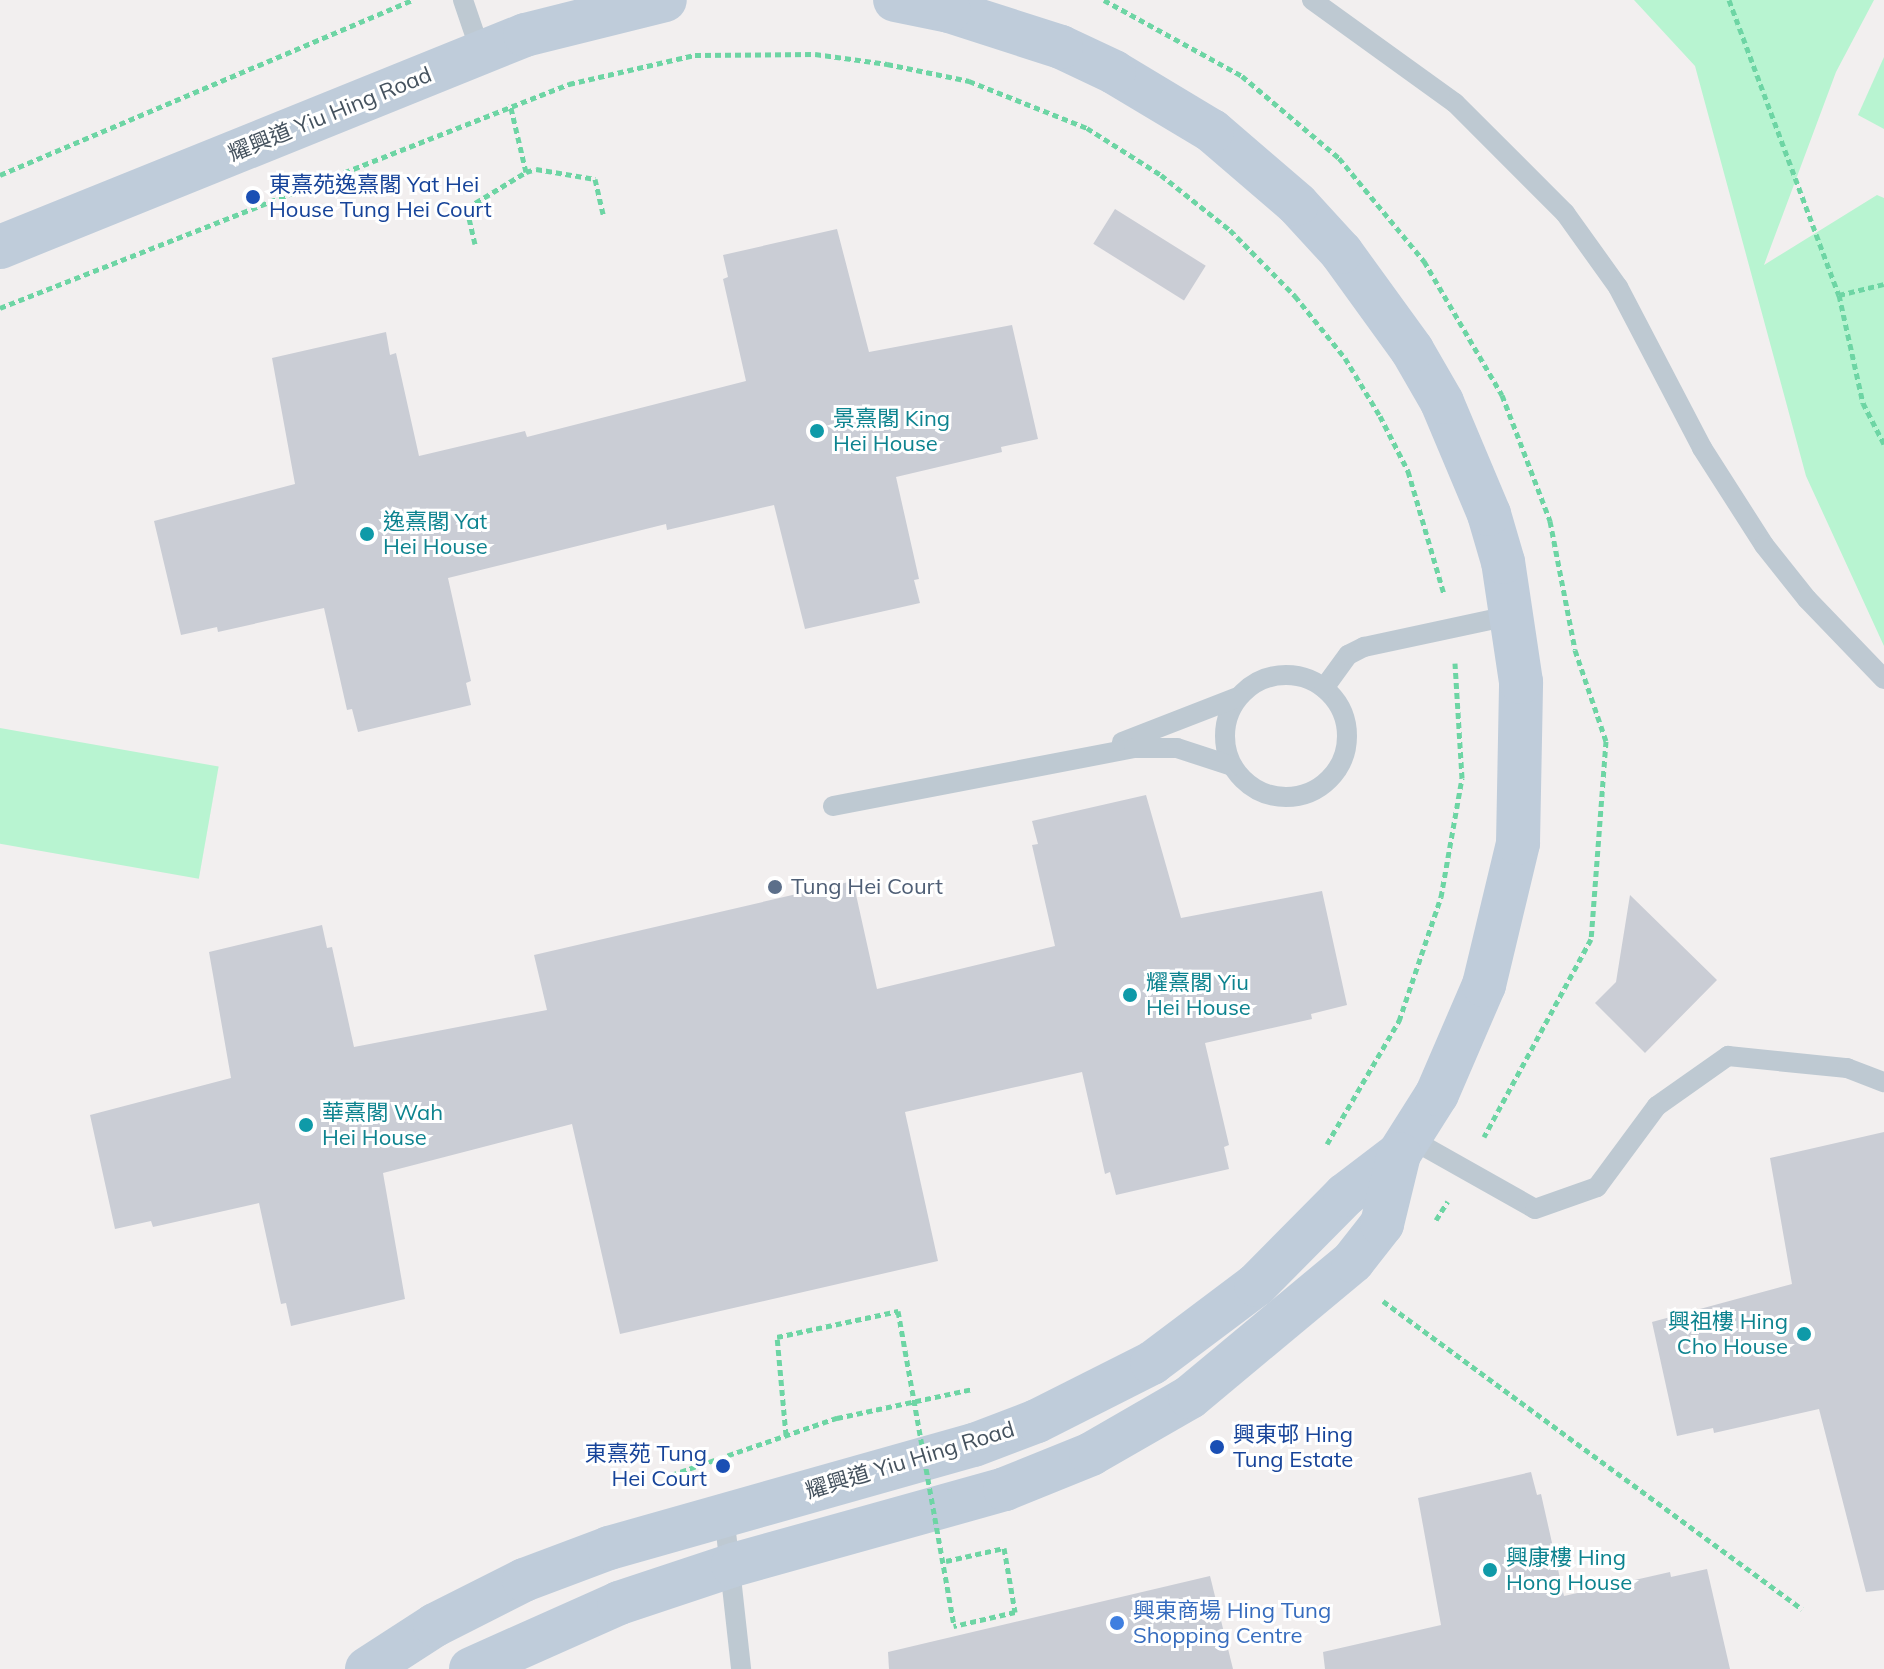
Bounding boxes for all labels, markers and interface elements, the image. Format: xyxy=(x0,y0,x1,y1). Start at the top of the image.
street label: 耀興道 Yiu Hing Road xyxy=(225,61,435,167)
place label: 東熹苑逸熹閣 Yat Hei House Tung Hei Court xyxy=(269,171,492,222)
marker: 東熹苑逸熹閣 Yat Hei House Tung Hei Court xyxy=(244,188,262,206)
place label: 景熹閣 King Hei House xyxy=(833,405,950,456)
marker: 景熹閣 King Hei House xyxy=(808,422,826,440)
place label: 逸熹閣 Yat Hei House xyxy=(383,508,488,560)
marker: 逸熹閣 Yat Hei House xyxy=(358,525,376,543)
place label: Tung Hei Court xyxy=(791,874,943,900)
marker: Tung Hei Court xyxy=(766,878,784,896)
place label: 耀熹閣 Yiu Hei House xyxy=(1146,969,1251,1020)
marker: 耀熹閣 Yiu Hei House xyxy=(1121,986,1139,1004)
place label: 華熹閣 Wah Hei House xyxy=(322,1099,443,1150)
marker: 華熹閣 Wah Hei House xyxy=(297,1116,315,1134)
place label: 興祖樓 Hing Cho House xyxy=(1668,1308,1788,1360)
marker: 興祖樓 Hing Cho House xyxy=(1795,1325,1813,1343)
street label: 耀興道 Yiu Hing Road xyxy=(803,1416,1017,1504)
place label: 興東邨 Hing Tung Estate xyxy=(1233,1421,1353,1472)
marker: 興東邨 Hing Tung Estate xyxy=(1208,1438,1226,1456)
place label: 東熹苑 Tung Hei Court xyxy=(585,1440,707,1492)
marker: 東熹苑 Tung Hei Court xyxy=(714,1457,732,1475)
place label: 興康樓 Hing Hong House xyxy=(1506,1544,1632,1596)
marker: 興康樓 Hing Hong House xyxy=(1481,1561,1499,1579)
place label: 興東商場 Hing Tung Shopping Centre xyxy=(1133,1597,1331,1648)
marker: 興東商場 Hing Tung Shopping Centre xyxy=(1108,1614,1126,1632)

